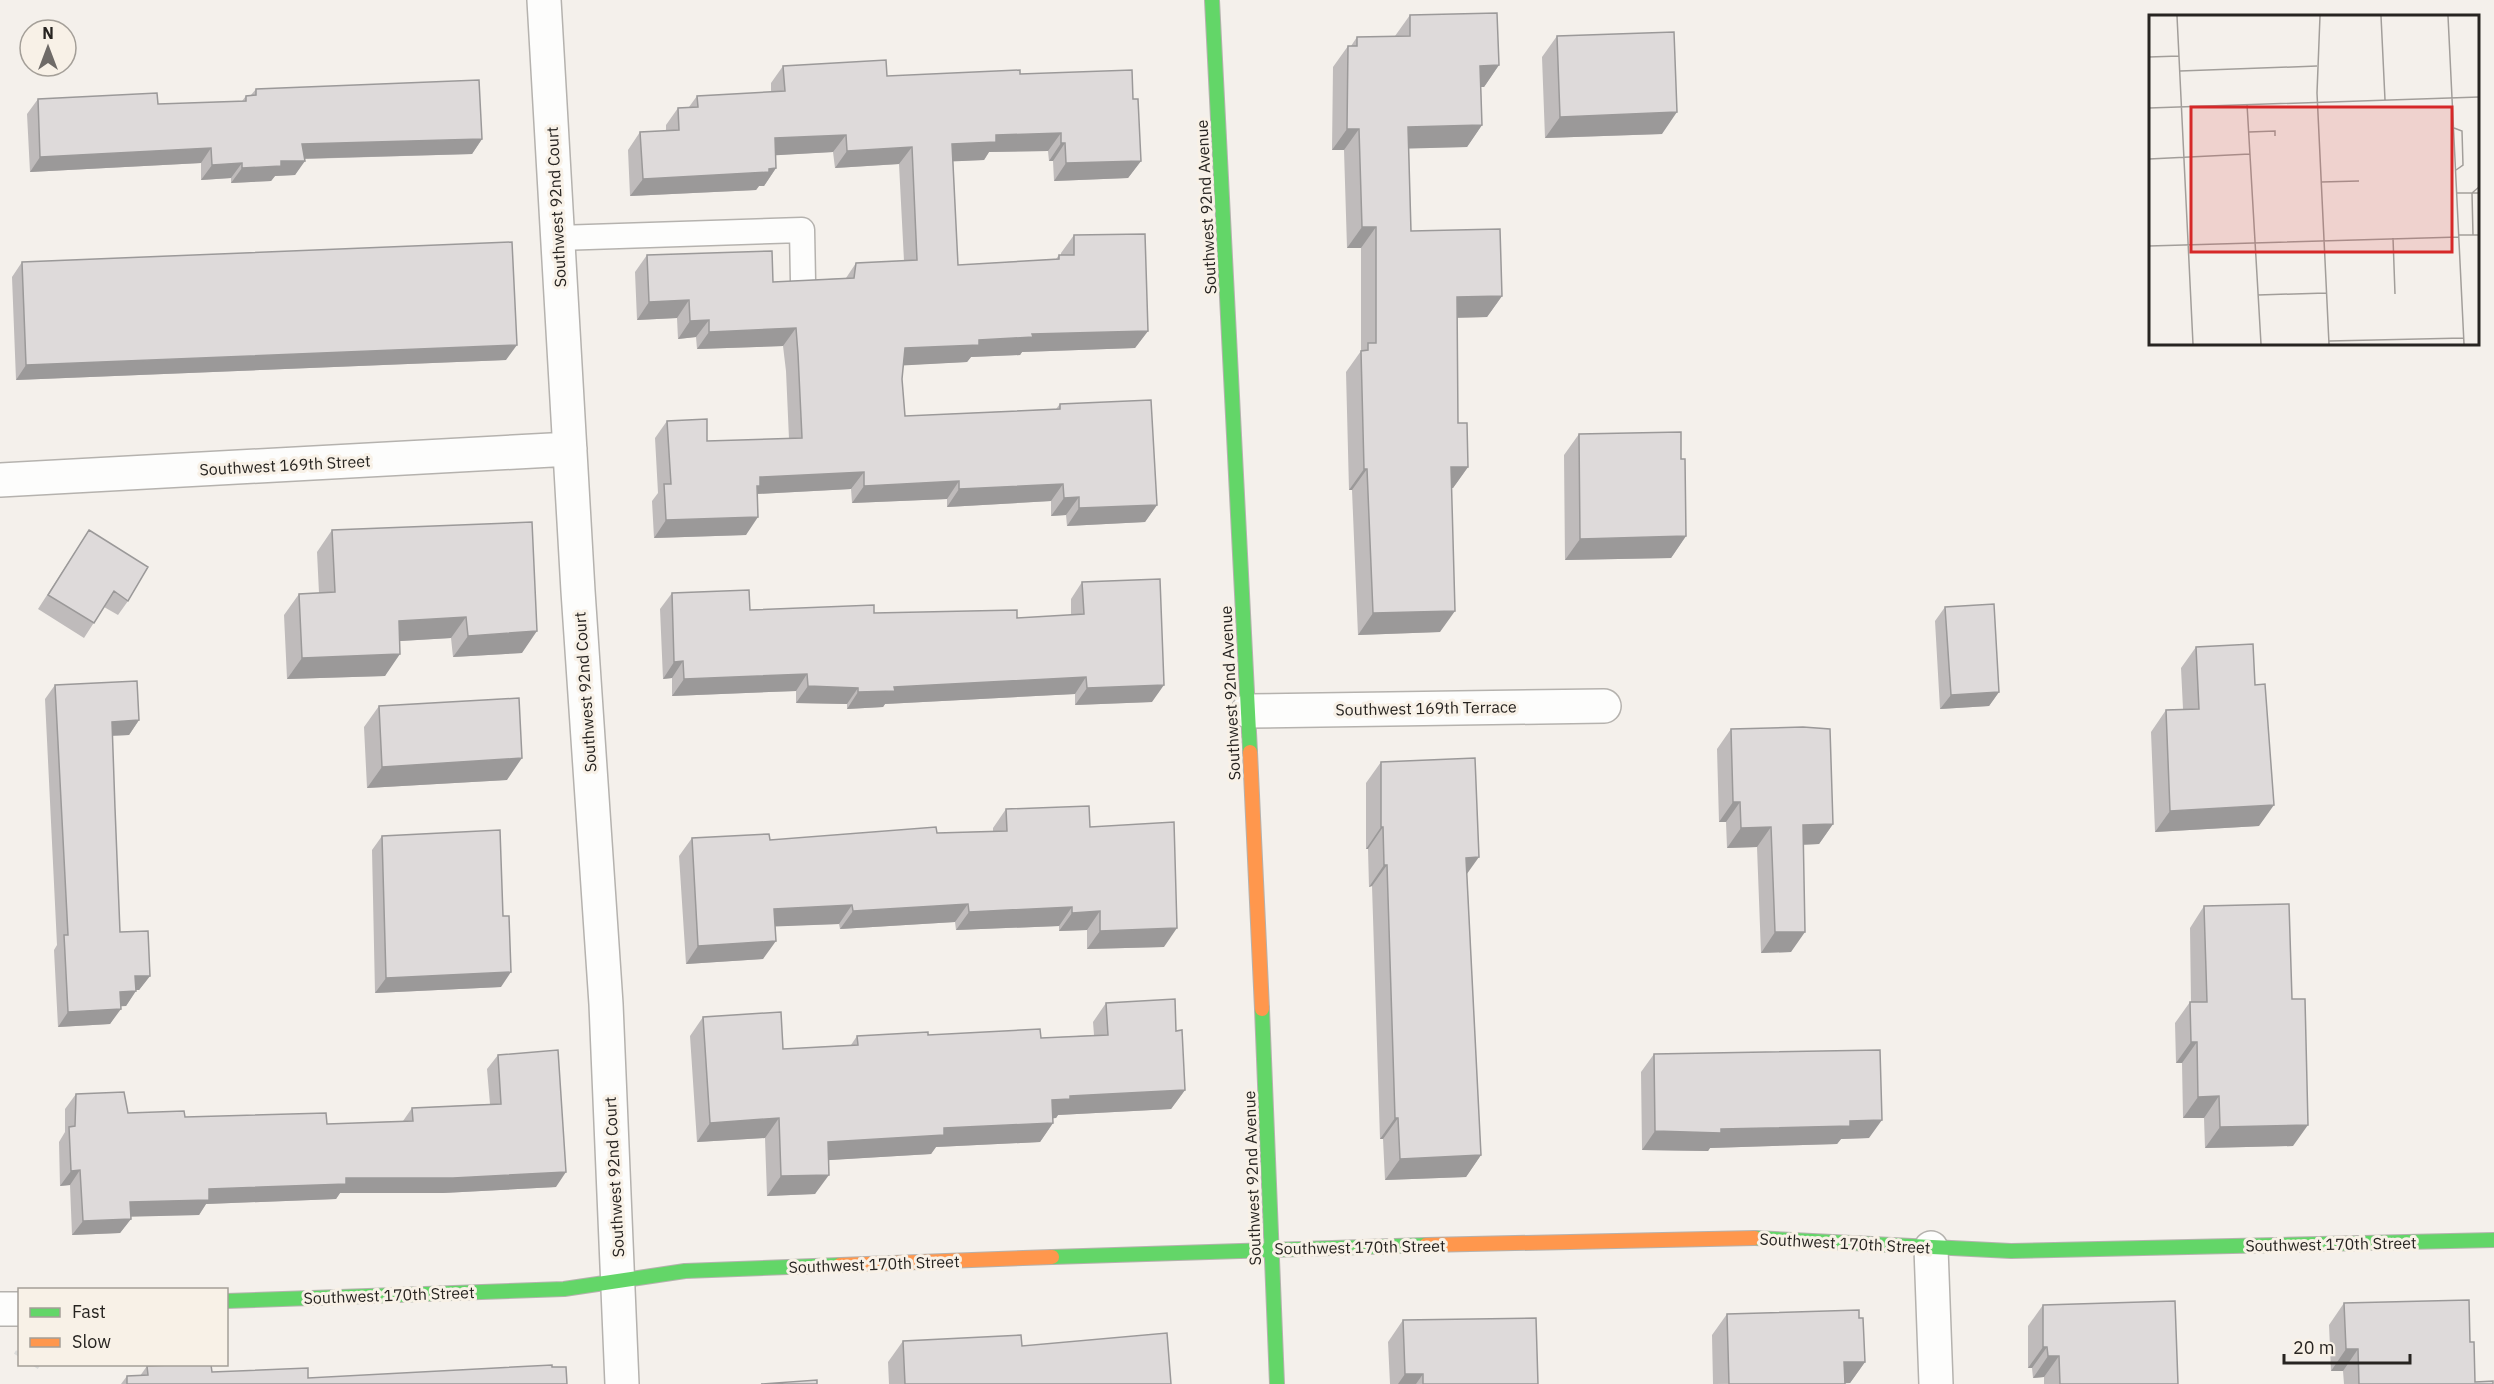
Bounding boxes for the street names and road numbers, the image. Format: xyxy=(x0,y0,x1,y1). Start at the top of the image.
street label: Southwest 92nd Avenue xyxy=(1191,119,1221,295)
street label: Southwest 92nd Court xyxy=(542,126,570,288)
street label: Southwest 169th Street xyxy=(199,451,371,479)
street label: Southwest 92nd Avenue xyxy=(1215,605,1245,781)
street label: Southwest 92nd Court xyxy=(569,611,601,773)
street label: Southwest 169th Terrace xyxy=(1335,696,1517,720)
street label: Southwest 92nd Avenue xyxy=(1239,1090,1265,1266)
street label: Southwest 92nd Court xyxy=(600,1096,628,1258)
street label: Southwest 170th Street xyxy=(1759,1229,1931,1257)
street label: Southwest 170th Street xyxy=(2245,1233,2417,1255)
street label: Southwest 170th Street xyxy=(1274,1236,1446,1258)
street label: Southwest 170th Street xyxy=(788,1251,960,1277)
street label: Southwest 170th Street xyxy=(303,1282,475,1308)

